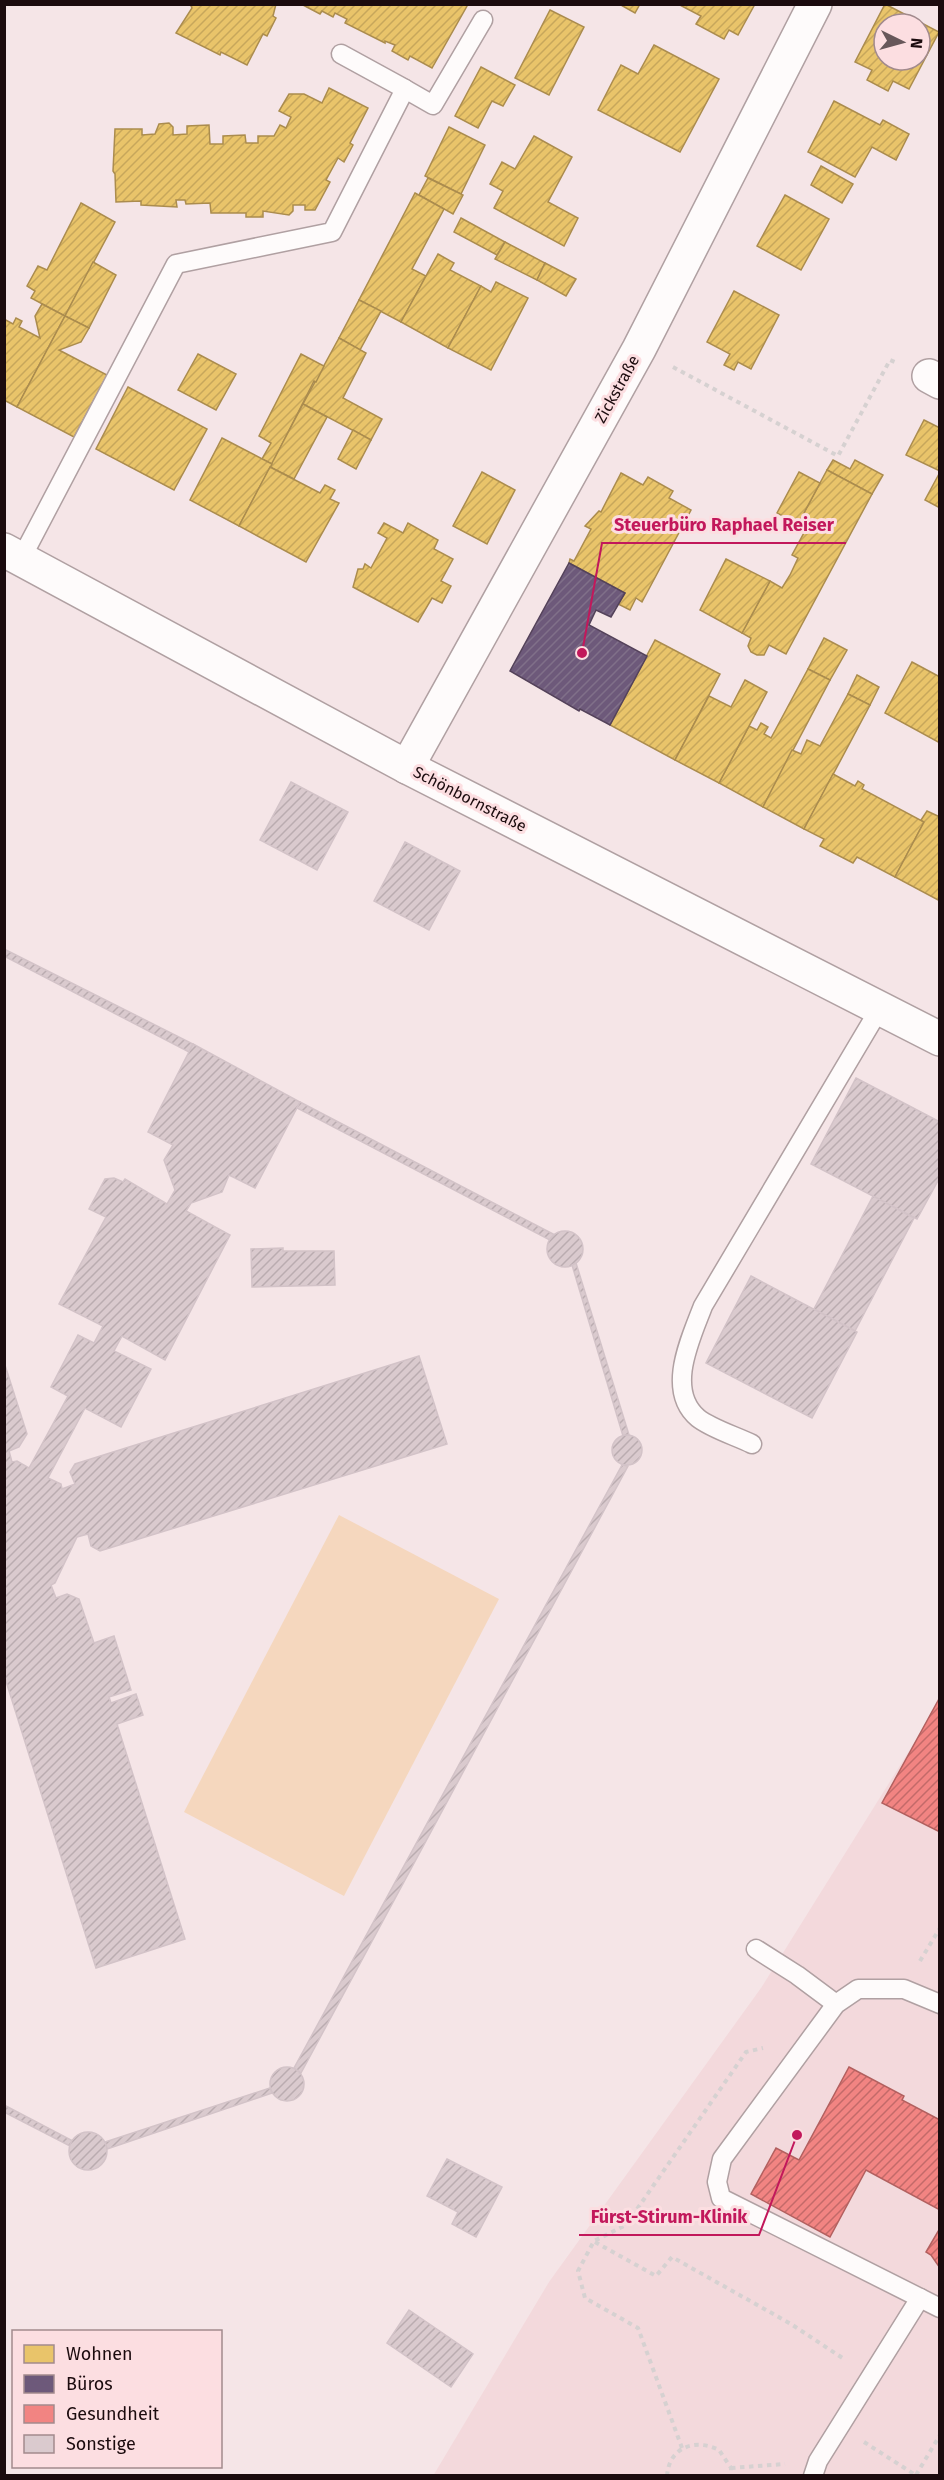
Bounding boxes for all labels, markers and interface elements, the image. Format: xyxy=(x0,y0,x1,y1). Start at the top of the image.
north arrow xyxy=(872,12,932,72)
text: N xyxy=(907,37,926,49)
street label: Zickstraße xyxy=(591,352,643,426)
callout: Steuerbüro Raphael Reiser xyxy=(602,507,846,543)
text: Steuerbüro Raphael Reiser xyxy=(614,514,835,536)
street label: Schönbornstraße xyxy=(410,762,530,836)
callout: Fürst-Stirum-Klinik xyxy=(579,2199,759,2235)
text: Fürst-Stirum-Klinik xyxy=(591,2206,748,2228)
legend xyxy=(12,2330,222,2468)
text: Wohnen xyxy=(66,2343,133,2365)
text: Büros xyxy=(66,2373,113,2395)
text: Gesundheit xyxy=(66,2403,160,2425)
text: Sonstige xyxy=(66,2433,136,2455)

